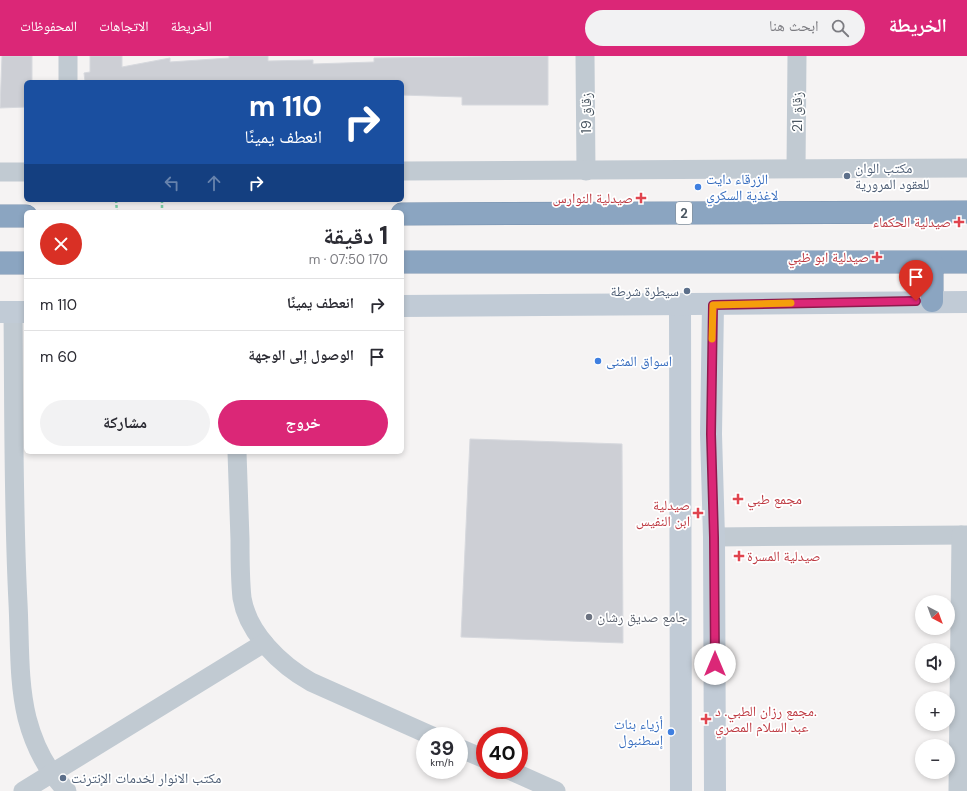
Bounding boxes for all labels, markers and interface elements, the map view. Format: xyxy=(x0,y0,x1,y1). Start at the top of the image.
search box xyxy=(585,10,865,46)
text: الخريطة xyxy=(889,13,947,38)
text: ابحث هنا xyxy=(769,16,819,36)
text: المحفوظات xyxy=(20,17,77,35)
text: الاتجاهات xyxy=(99,17,149,35)
text: الخريطة xyxy=(171,17,212,35)
icon: search xyxy=(829,17,851,39)
text: 110 m xyxy=(249,88,322,125)
street label: زقاق 21 xyxy=(788,92,806,132)
street label: زقاق 19 xyxy=(577,93,595,133)
icon: right xyxy=(336,96,388,148)
text: انعطف يمينًا xyxy=(245,125,322,149)
place label: مكتب الوان للعقود المرورية xyxy=(855,159,930,193)
place label: الزرقاء دايت لاغذية السكري xyxy=(706,170,778,207)
marker: مكتب الوان للعقود المرورية xyxy=(842,171,852,181)
icon: left xyxy=(161,172,183,194)
icon: ahead xyxy=(203,172,225,194)
icon: right xyxy=(245,172,267,194)
marker: الزرقاء دايت لاغذية السكري xyxy=(693,182,703,192)
place label: صيدلية النوارس xyxy=(552,189,633,207)
marker: صيدلية النوارس xyxy=(636,193,646,203)
road number: 2 xyxy=(676,202,692,224)
place label: صيدلية الحكماء xyxy=(873,213,951,231)
marker: صيدلية الحكماء xyxy=(954,217,964,227)
text: 1 دقيقة xyxy=(323,220,388,251)
button: close xyxy=(40,223,82,265)
place label: صيدلية ابو ظبي xyxy=(788,248,869,269)
text: 170 m · 07:50 xyxy=(309,251,388,268)
marker: صيدلية ابو ظبي xyxy=(872,252,882,262)
pin xyxy=(899,260,933,301)
icon: arrive xyxy=(905,266,927,288)
place label: سيطرة شرطة xyxy=(610,282,679,300)
marker: سيطرة شرطة xyxy=(682,286,692,296)
text: انعطف يمينًا xyxy=(287,293,354,313)
icon: right xyxy=(366,294,388,316)
text: 110 m xyxy=(40,295,77,315)
text: الوصول إلى الوجهة xyxy=(248,345,354,365)
icon: arrive xyxy=(366,346,388,368)
text: 60 m xyxy=(40,347,77,367)
place label: اسواق المثنى xyxy=(606,352,672,370)
marker: اسواق المثنى xyxy=(593,356,603,366)
button: مشاركة xyxy=(40,400,210,446)
button: خروج xyxy=(218,400,388,446)
place label: مجمع طبي xyxy=(747,490,802,511)
marker: مجمع طبي xyxy=(732,493,744,505)
place label: صيدلية ابن النفيس xyxy=(636,496,690,530)
marker: صيدلية ابن النفيس xyxy=(693,508,703,518)
place label: صيدلية المسرة xyxy=(747,547,820,565)
marker: صيدلية المسرة xyxy=(734,551,744,561)
north arrow xyxy=(915,595,955,635)
map controls xyxy=(915,595,955,779)
place label: جامع صديق رشان xyxy=(597,608,688,627)
marker: جامع صديق رشان xyxy=(584,612,594,622)
position arrow xyxy=(694,643,736,685)
button: sound xyxy=(915,643,955,683)
button: + xyxy=(915,691,955,731)
place label: مجمع رزان الطبي. د. عبد السلام المصري xyxy=(715,702,817,739)
marker: مجمع رزان الطبي. د. عبد السلام المصري xyxy=(700,713,712,725)
place label: أزياء بنات إسطنبول xyxy=(614,715,663,750)
speed limit sign: 40 xyxy=(476,727,528,779)
marker: أزياء بنات إسطنبول xyxy=(666,727,676,737)
text: 39 xyxy=(430,735,454,761)
button: − xyxy=(915,739,955,779)
text: km/h xyxy=(430,756,454,769)
place label: مكتب الانوار لخدمات الإنترنت xyxy=(71,769,221,787)
marker: مكتب الانوار لخدمات الإنترنت xyxy=(58,773,68,783)

